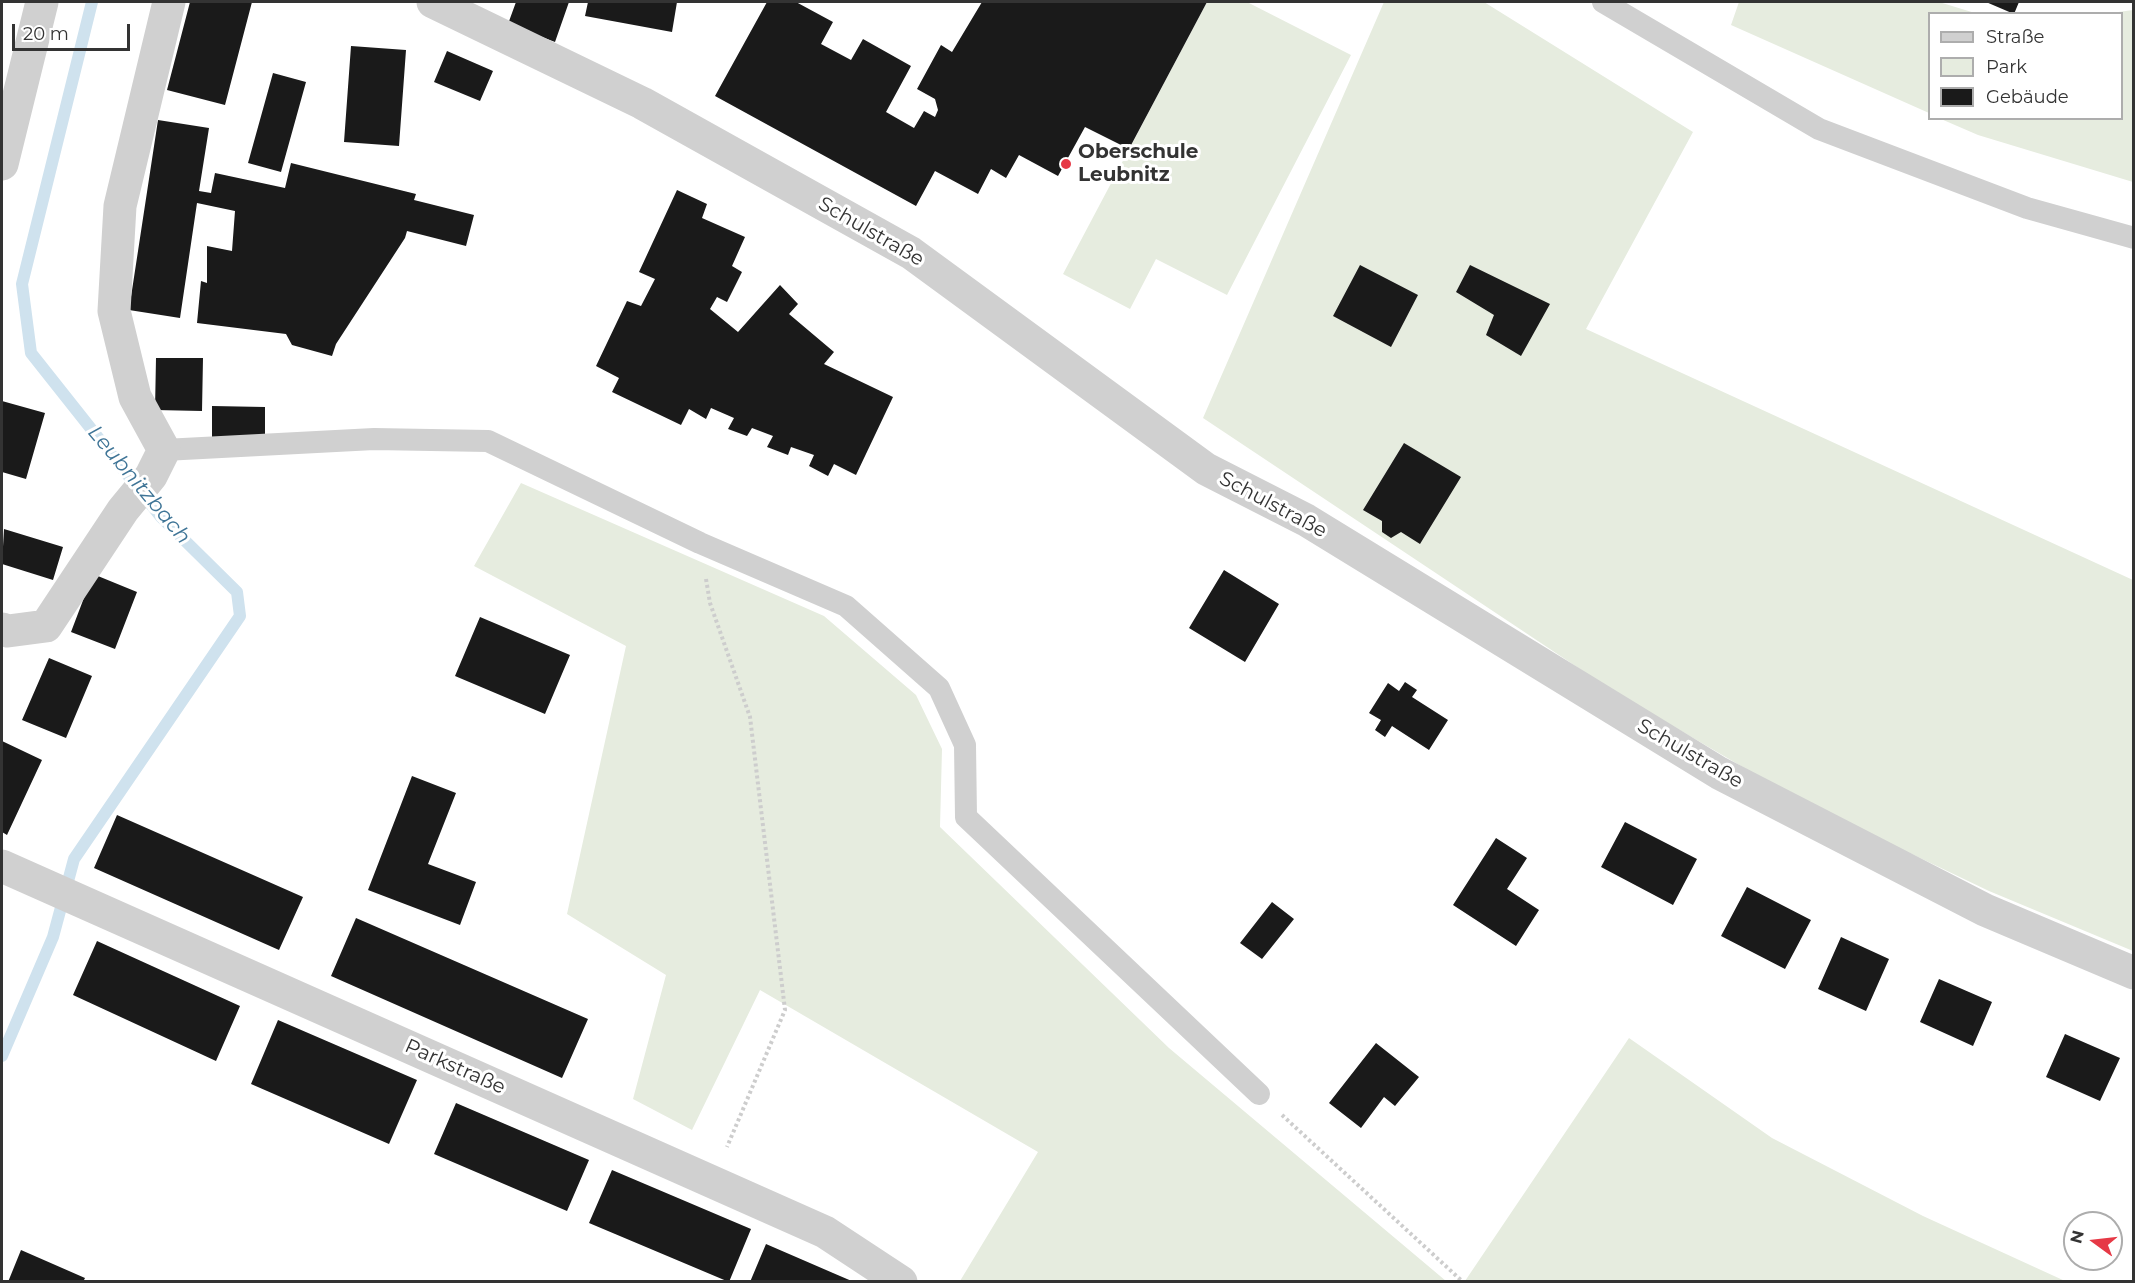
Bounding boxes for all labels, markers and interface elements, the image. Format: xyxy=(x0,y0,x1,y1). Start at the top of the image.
scale bar xyxy=(15,12,134,50)
legend xyxy=(1928,12,2123,120)
text: 20 m xyxy=(23,23,69,45)
text: Straße xyxy=(1986,26,2044,48)
text: Park xyxy=(1986,56,2027,78)
text: Gebäude xyxy=(1986,86,2069,108)
place label: Oberschule Leubnitz xyxy=(1078,140,1198,187)
marker: Oberschule Leubnitz xyxy=(1059,157,1073,171)
street label: Schulstraße xyxy=(814,192,928,272)
water label: Leubnitzbach xyxy=(82,421,196,549)
street label: Schulstraße xyxy=(1215,467,1331,543)
street label: Schulstraße xyxy=(1633,714,1747,794)
street label: Parkstraße xyxy=(401,1034,509,1100)
north arrow xyxy=(2063,1211,2123,1271)
text: N xyxy=(2066,1228,2088,1245)

